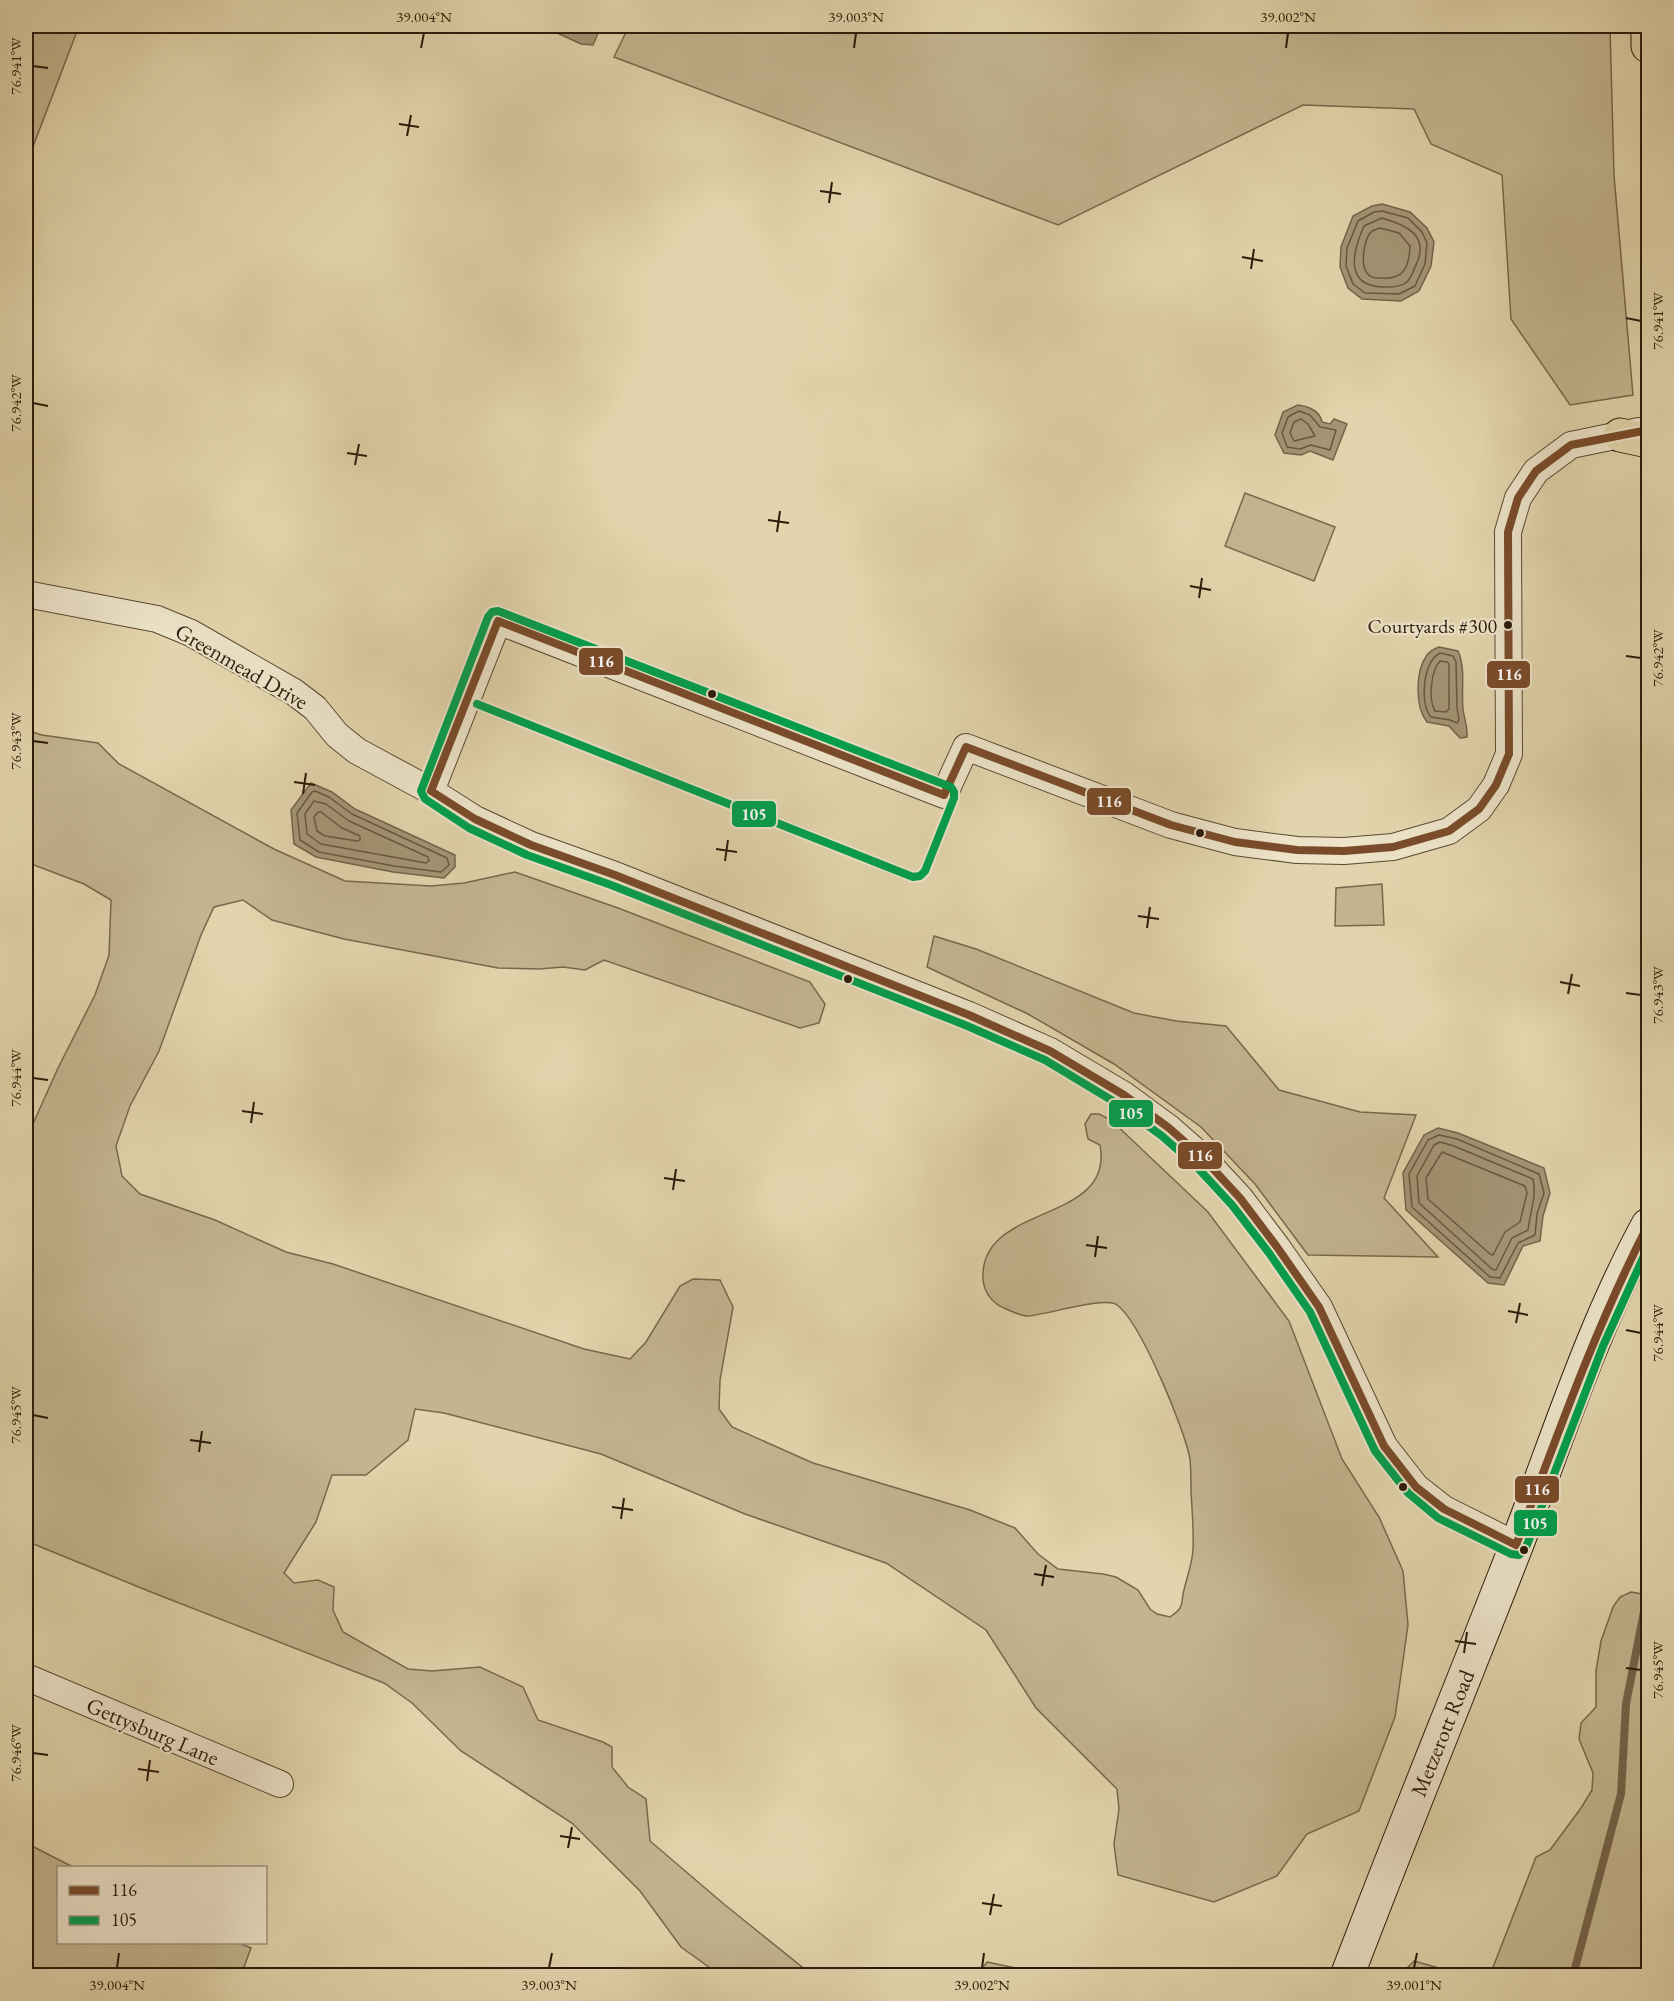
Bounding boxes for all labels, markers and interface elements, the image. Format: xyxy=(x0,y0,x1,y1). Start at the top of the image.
text: 39.004°N xyxy=(396,7,452,26)
text: 39.003°N xyxy=(828,7,884,26)
text: 39.002°N xyxy=(1260,7,1316,26)
text: 76.941°W xyxy=(6,37,25,95)
text: 76.941°W xyxy=(1648,292,1667,350)
text: 76.942°W xyxy=(6,374,25,432)
place label: Courtyards #300 xyxy=(1368,613,1497,639)
street label: Greenmead Drive xyxy=(170,617,314,716)
marker: Courtyards #300 xyxy=(1502,619,1514,631)
text: 76.942°W xyxy=(1648,629,1667,687)
line badge: 116 xyxy=(578,647,624,676)
text: 116 xyxy=(588,651,614,672)
line badge: 116 xyxy=(1486,660,1531,689)
text: 116 xyxy=(1496,664,1522,685)
unlabelled marker xyxy=(706,688,718,700)
text: 76.943°W xyxy=(6,712,25,770)
line badge: 116 xyxy=(1086,787,1132,816)
text: 116 xyxy=(1096,791,1122,812)
line badge: 105 xyxy=(731,800,777,828)
text: 105 xyxy=(741,804,767,825)
unlabelled marker xyxy=(1194,827,1206,839)
text: 76.943°W xyxy=(1648,966,1667,1024)
unlabelled marker xyxy=(842,973,854,985)
text: 76.944°W xyxy=(6,1049,25,1107)
line badge: 105 xyxy=(1108,1099,1154,1128)
text: 105 xyxy=(1118,1103,1144,1124)
line badge: 116 xyxy=(1177,1141,1223,1170)
text: 116 xyxy=(1187,1145,1213,1166)
text: 76.944°W xyxy=(1648,1304,1667,1362)
text: 76.945°W xyxy=(6,1386,25,1444)
line badge: 116 xyxy=(1514,1475,1560,1504)
text: 116 xyxy=(1524,1479,1550,1500)
unlabelled marker xyxy=(1397,1481,1409,1493)
line badge: 105 xyxy=(1513,1509,1558,1537)
text: 105 xyxy=(1522,1513,1548,1534)
unlabelled marker xyxy=(1518,1544,1530,1556)
text: 76.945°W xyxy=(1648,1641,1667,1699)
street label: Metzerott Road xyxy=(1404,1665,1481,1801)
street label: Gettysburg Lane xyxy=(82,1691,224,1773)
text: 76.946°W xyxy=(6,1724,25,1782)
legend xyxy=(57,1866,267,1944)
text: 116 xyxy=(111,1878,137,1901)
text: 105 xyxy=(111,1908,137,1931)
text: 39.004°N xyxy=(89,1975,145,1994)
text: 39.003°N xyxy=(521,1975,577,1994)
text: 39.002°N xyxy=(954,1975,1010,1994)
text: 39.001°N xyxy=(1386,1975,1442,1994)

